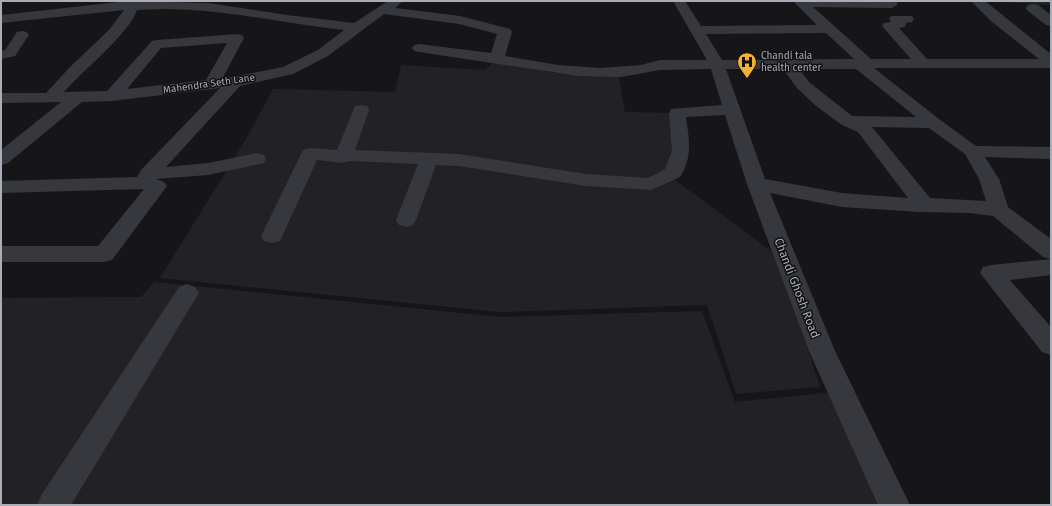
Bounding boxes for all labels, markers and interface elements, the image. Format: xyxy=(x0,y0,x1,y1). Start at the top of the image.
place label: Chandi tala health center xyxy=(761,50,821,74)
hospital icon: Chandi tala health center xyxy=(736,51,758,79)
street label: Mahendra Seth Lane xyxy=(162,72,256,96)
street label: Chandi Ghosh Road xyxy=(771,236,823,340)

